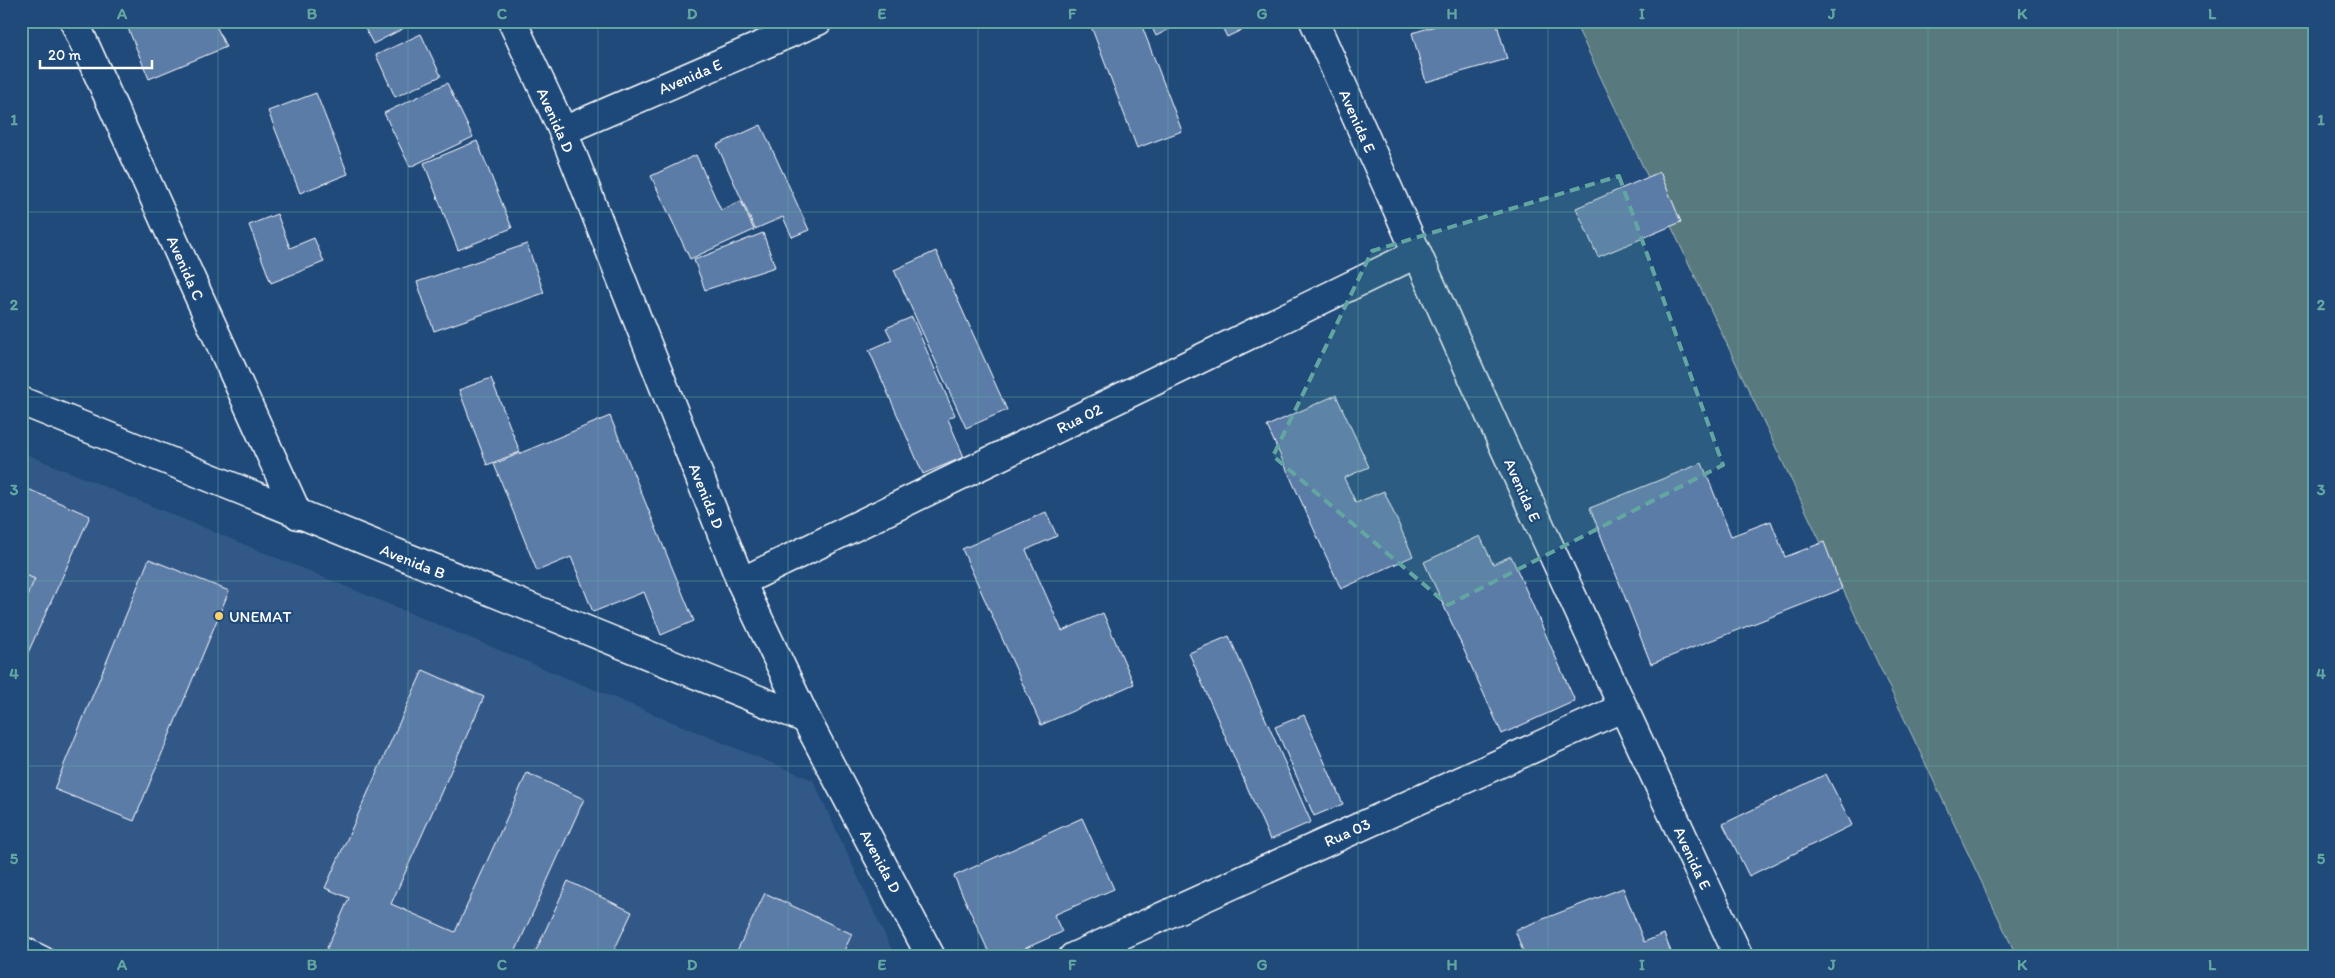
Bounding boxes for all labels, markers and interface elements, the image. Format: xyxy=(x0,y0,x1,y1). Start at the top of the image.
text: A xyxy=(116,4,128,23)
text: B xyxy=(307,4,318,23)
text: C xyxy=(497,4,508,23)
text: D xyxy=(687,4,698,23)
text: E xyxy=(878,4,887,23)
text: F xyxy=(1068,4,1077,23)
text: G xyxy=(1256,4,1268,23)
text: H xyxy=(1446,4,1458,23)
text: I xyxy=(1639,4,1645,23)
text: J xyxy=(1827,4,1836,23)
text: K xyxy=(2017,4,2028,23)
text: L xyxy=(2208,4,2217,23)
scale bar xyxy=(40,38,152,70)
text: 20 m xyxy=(48,46,82,64)
street label: Avenida E xyxy=(656,55,725,98)
street label: Avenida D xyxy=(533,85,578,156)
street label: Avenida E xyxy=(1335,87,1380,156)
text: 1 xyxy=(10,110,18,129)
text: 1 xyxy=(2317,110,2325,129)
street label: Avenida C xyxy=(163,233,208,303)
text: 2 xyxy=(10,295,19,314)
text: 2 xyxy=(2317,295,2326,314)
street label: Rua 02 xyxy=(1053,399,1106,438)
street label: Avenida E xyxy=(1500,456,1545,525)
street label: Avenida D xyxy=(685,461,728,532)
text: 3 xyxy=(10,480,19,499)
text: 3 xyxy=(2317,480,2326,499)
street label: Avenida B xyxy=(377,540,448,583)
place label: UNEMAT xyxy=(229,607,292,626)
marker: UNEMAT xyxy=(213,610,225,622)
text: 4 xyxy=(9,664,19,683)
text: 4 xyxy=(2316,664,2326,683)
street label: Rua 03 xyxy=(1321,814,1374,851)
street label: Avenida E xyxy=(1670,824,1715,893)
street label: Avenida D xyxy=(856,826,905,896)
text: 5 xyxy=(10,849,19,868)
text: 5 xyxy=(2317,849,2326,868)
text: A xyxy=(116,955,128,974)
text: B xyxy=(307,955,318,974)
text: C xyxy=(497,955,508,974)
text: D xyxy=(687,955,698,974)
text: E xyxy=(878,955,887,974)
text: F xyxy=(1068,955,1077,974)
text: G xyxy=(1256,955,1268,974)
text: H xyxy=(1446,955,1458,974)
text: I xyxy=(1639,955,1645,974)
text: J xyxy=(1827,955,1836,974)
text: K xyxy=(2017,955,2028,974)
text: L xyxy=(2208,955,2217,974)

